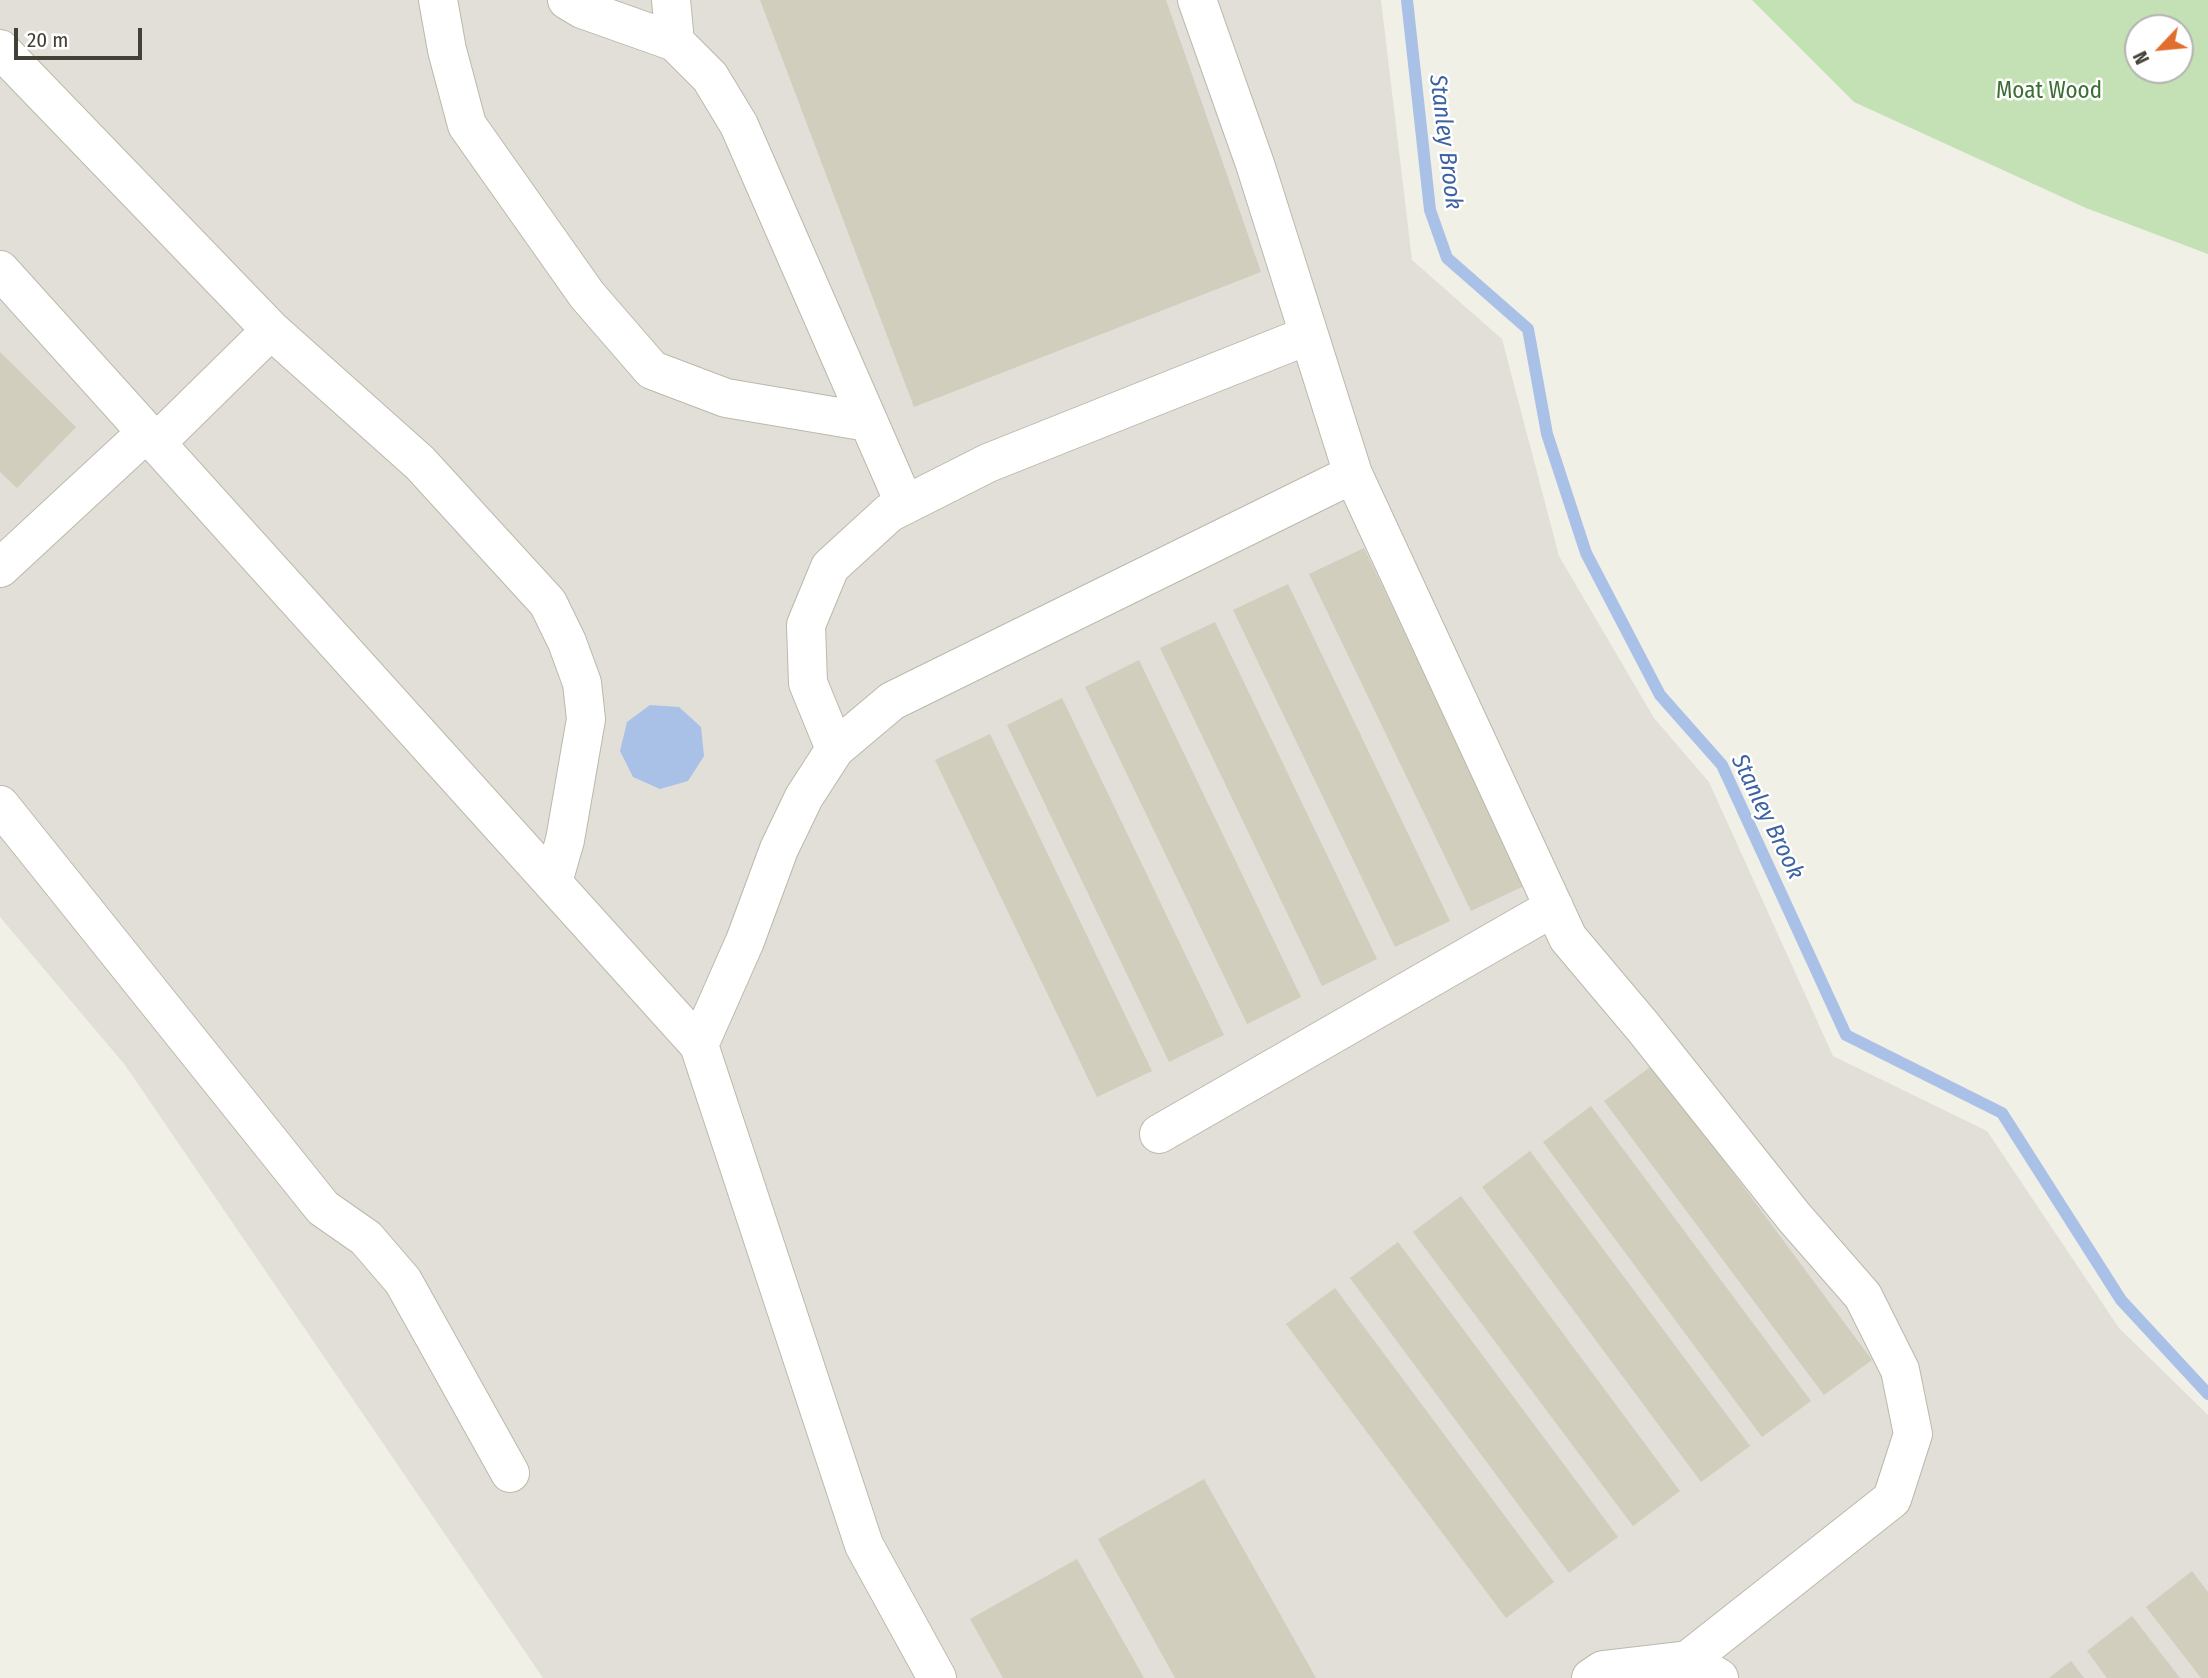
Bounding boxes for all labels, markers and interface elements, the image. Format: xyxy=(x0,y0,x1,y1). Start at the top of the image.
scale bar xyxy=(18,14,145,58)
north arrow xyxy=(2124,14,2194,84)
text: 20 m xyxy=(27,27,68,53)
text: N xyxy=(2129,47,2154,68)
water label: Stanley Brook xyxy=(1422,73,1468,211)
park label: Moat Wood xyxy=(1996,78,2102,106)
water label: Stanley Brook xyxy=(1724,750,1810,884)

